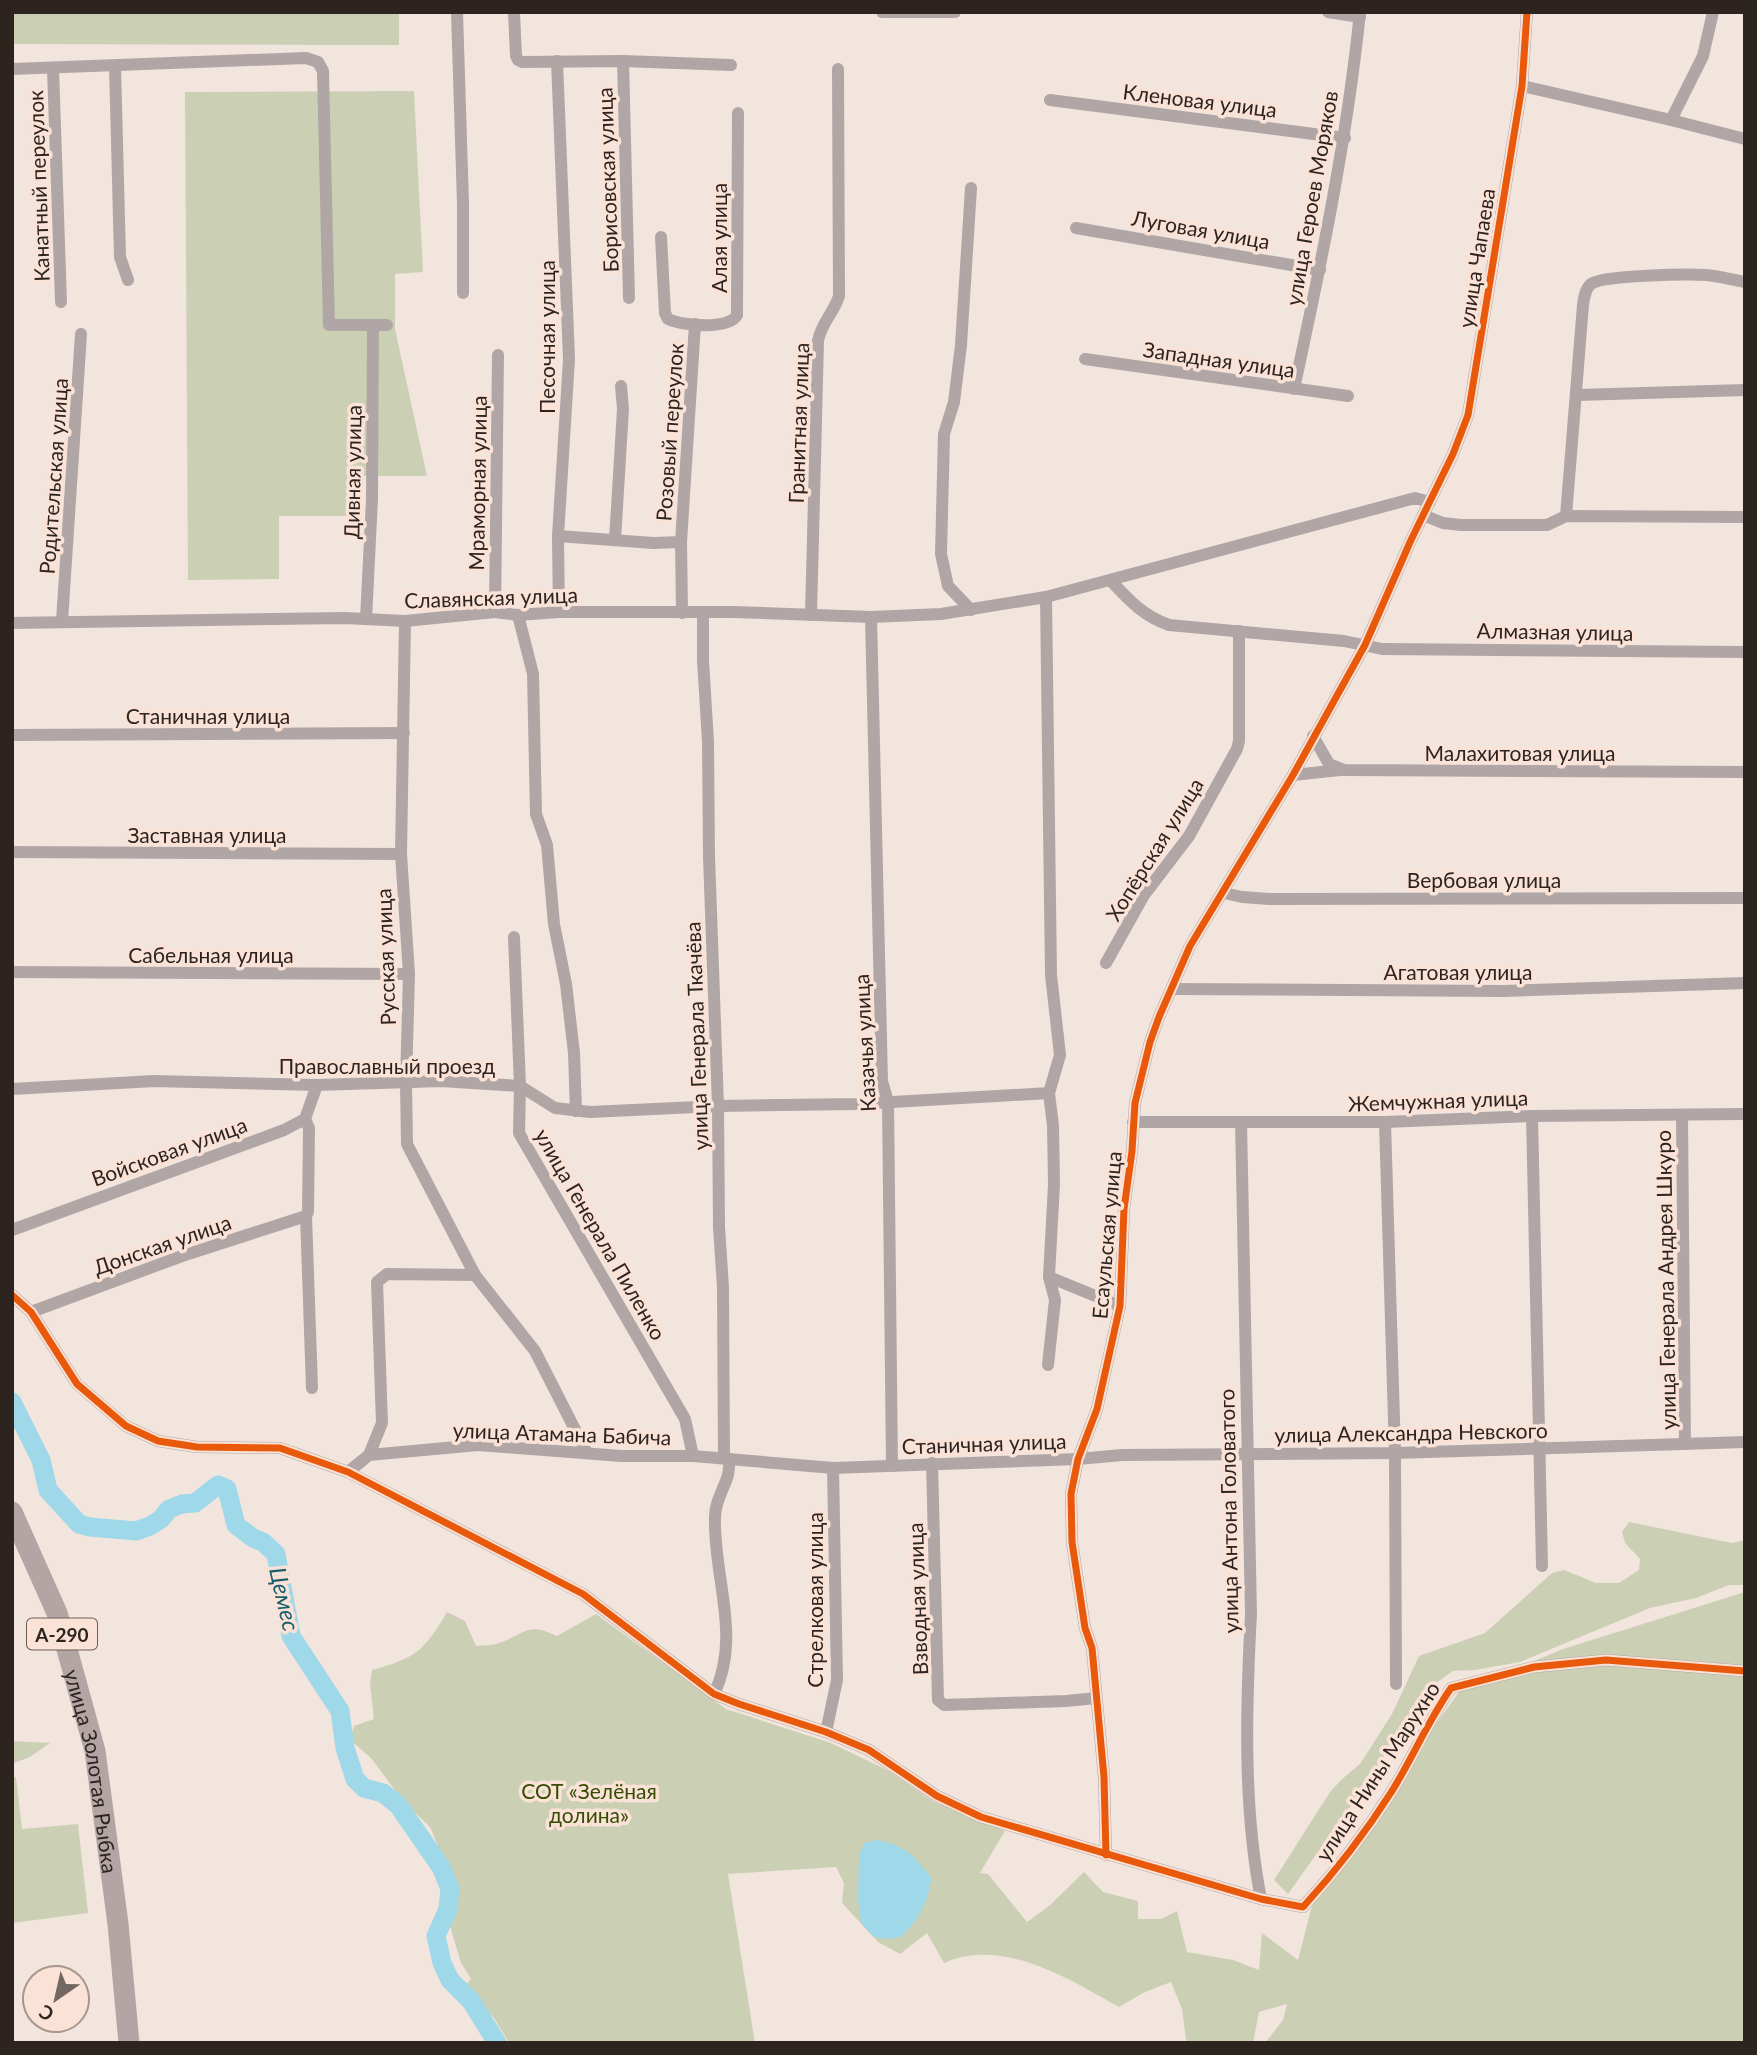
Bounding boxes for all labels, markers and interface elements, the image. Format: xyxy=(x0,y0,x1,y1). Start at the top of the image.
street label: Кленовая улица xyxy=(1121,78,1279,122)
street label: Борисовская улица xyxy=(591,87,623,273)
street label: улица Героев Моряков xyxy=(1280,89,1342,307)
street label: Канатный переулок xyxy=(22,90,54,282)
street label: Алая улица xyxy=(706,183,731,293)
street label: улица Чапаева xyxy=(1453,186,1499,330)
street label: Луговая улица xyxy=(1129,204,1272,253)
street label: Песочная улица xyxy=(534,260,559,414)
street label: Западная улица xyxy=(1142,336,1296,382)
street label: Розовый переулок xyxy=(650,342,688,522)
street label: Гранитная улица xyxy=(783,342,813,504)
street label: Родительская улица xyxy=(34,377,72,575)
street label: Мраморная улица xyxy=(463,395,491,571)
street label: Дивная улица xyxy=(338,405,366,539)
street label: Славянская улица xyxy=(404,581,578,613)
street label: Алмазная улица xyxy=(1476,617,1634,645)
street label: Станичная улица xyxy=(126,703,290,728)
street label: Малахитовая улица xyxy=(1425,740,1615,765)
street label: Хопёрская улица xyxy=(1100,773,1208,925)
street label: Заставная улица xyxy=(127,822,287,847)
street label: Вербовая улица xyxy=(1407,867,1561,892)
street label: Русская улица xyxy=(370,888,400,1026)
street label: улица Генерала Ткачёва xyxy=(680,921,712,1151)
street label: Сабельная улица xyxy=(128,942,294,967)
street label: Агатовая улица xyxy=(1384,959,1532,984)
street label: Казачья улица xyxy=(848,973,880,1113)
street label: Православный проезд xyxy=(279,1053,495,1078)
street label: Жемчужная улица xyxy=(1347,1084,1529,1116)
street label: Войсковая улица xyxy=(88,1111,250,1191)
street label: улица Генерала Пиленко xyxy=(530,1124,672,1344)
street label: улица Генерала Андрея Шкуро xyxy=(1650,1130,1680,1430)
street label: Есаульская улица xyxy=(1086,1150,1126,1320)
street label: Донская улица xyxy=(90,1209,234,1279)
street label: улица Антона Головатого xyxy=(1213,1388,1243,1634)
street label: улица Атамана Бабича xyxy=(452,1417,672,1449)
street label: улица Александра Невского xyxy=(1274,1417,1548,1447)
street label: Станичная улица xyxy=(901,1428,1067,1458)
street label: Стрелковая улица xyxy=(802,1512,827,1688)
street label: Взводная улица xyxy=(902,1522,932,1676)
water label: Цемес xyxy=(264,1564,306,1634)
road number: А-290 xyxy=(27,1618,97,1650)
street label: улица Золотая Рыбка xyxy=(60,1666,124,1875)
street label: улица Нины Марухно xyxy=(1310,1676,1444,1866)
park label: СОТ «Зелёная долина» xyxy=(521,1778,657,1827)
north arrow xyxy=(21,1964,91,2034)
text: С xyxy=(34,2000,58,2027)

